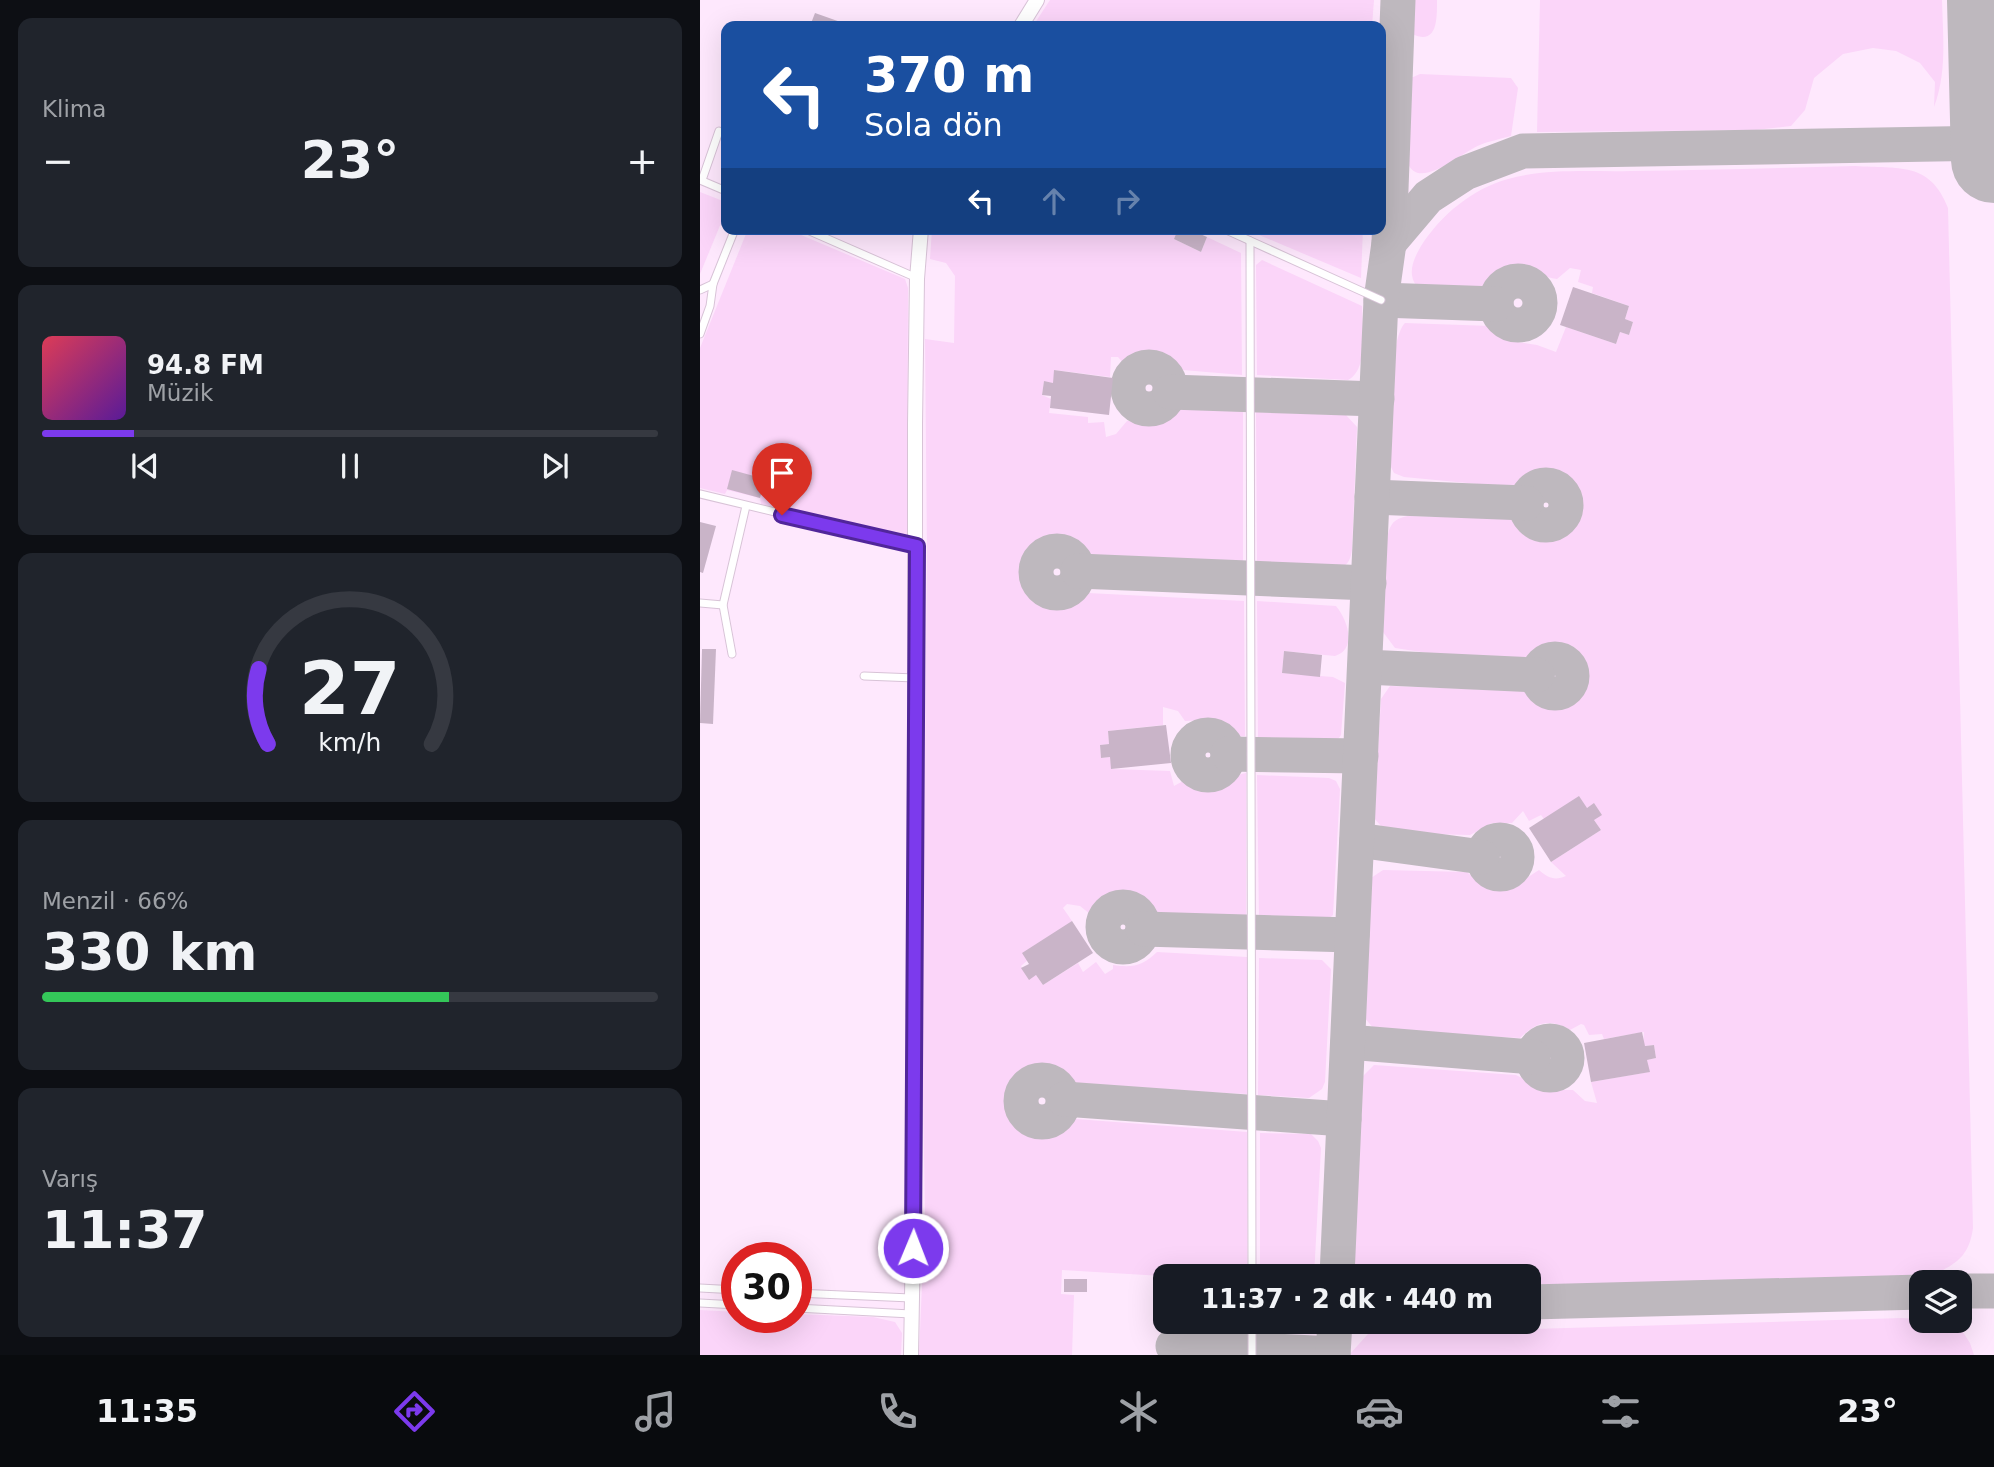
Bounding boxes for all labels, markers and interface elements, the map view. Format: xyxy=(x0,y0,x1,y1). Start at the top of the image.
text: 370 m xyxy=(864,47,1034,104)
icon: left xyxy=(749,49,840,140)
text: Klima xyxy=(42,96,106,122)
text: Sola dön xyxy=(864,106,1003,144)
text: 23° xyxy=(301,130,399,190)
text: − xyxy=(42,139,74,183)
text: + xyxy=(626,139,658,183)
icon: left xyxy=(962,182,1000,220)
icon: ahead xyxy=(1035,182,1073,220)
icon: right xyxy=(1108,182,1146,220)
text: 94.8 FM xyxy=(147,350,264,380)
text: Müzik xyxy=(147,380,213,406)
pin xyxy=(752,443,812,515)
icon: previous xyxy=(126,447,164,485)
icon: pause xyxy=(331,447,369,485)
icon: next xyxy=(536,447,574,485)
icon: arrive xyxy=(763,454,801,492)
text: 27 xyxy=(299,646,401,731)
text: km/h xyxy=(318,727,382,756)
text: Menzil · 66% xyxy=(42,888,188,914)
text: 330 km xyxy=(42,922,257,982)
text: Varış xyxy=(42,1166,98,1192)
text: 11:37 xyxy=(42,1200,208,1260)
position arrow xyxy=(876,1211,950,1285)
speed limit sign: 30 xyxy=(721,1242,812,1333)
map controls xyxy=(1909,1270,1972,1333)
button: layers xyxy=(1909,1270,1972,1333)
text: 11:37 · 2 dk · 440 m xyxy=(1201,1284,1493,1314)
icon: directions xyxy=(390,1387,439,1436)
icon: music xyxy=(631,1387,680,1436)
icon: phone xyxy=(873,1387,922,1436)
icon: climate xyxy=(1114,1387,1163,1436)
icon: car xyxy=(1355,1387,1404,1436)
icon: filters xyxy=(1596,1387,1645,1436)
text: 11:35 xyxy=(96,1392,198,1430)
text: 23° xyxy=(1837,1392,1898,1430)

